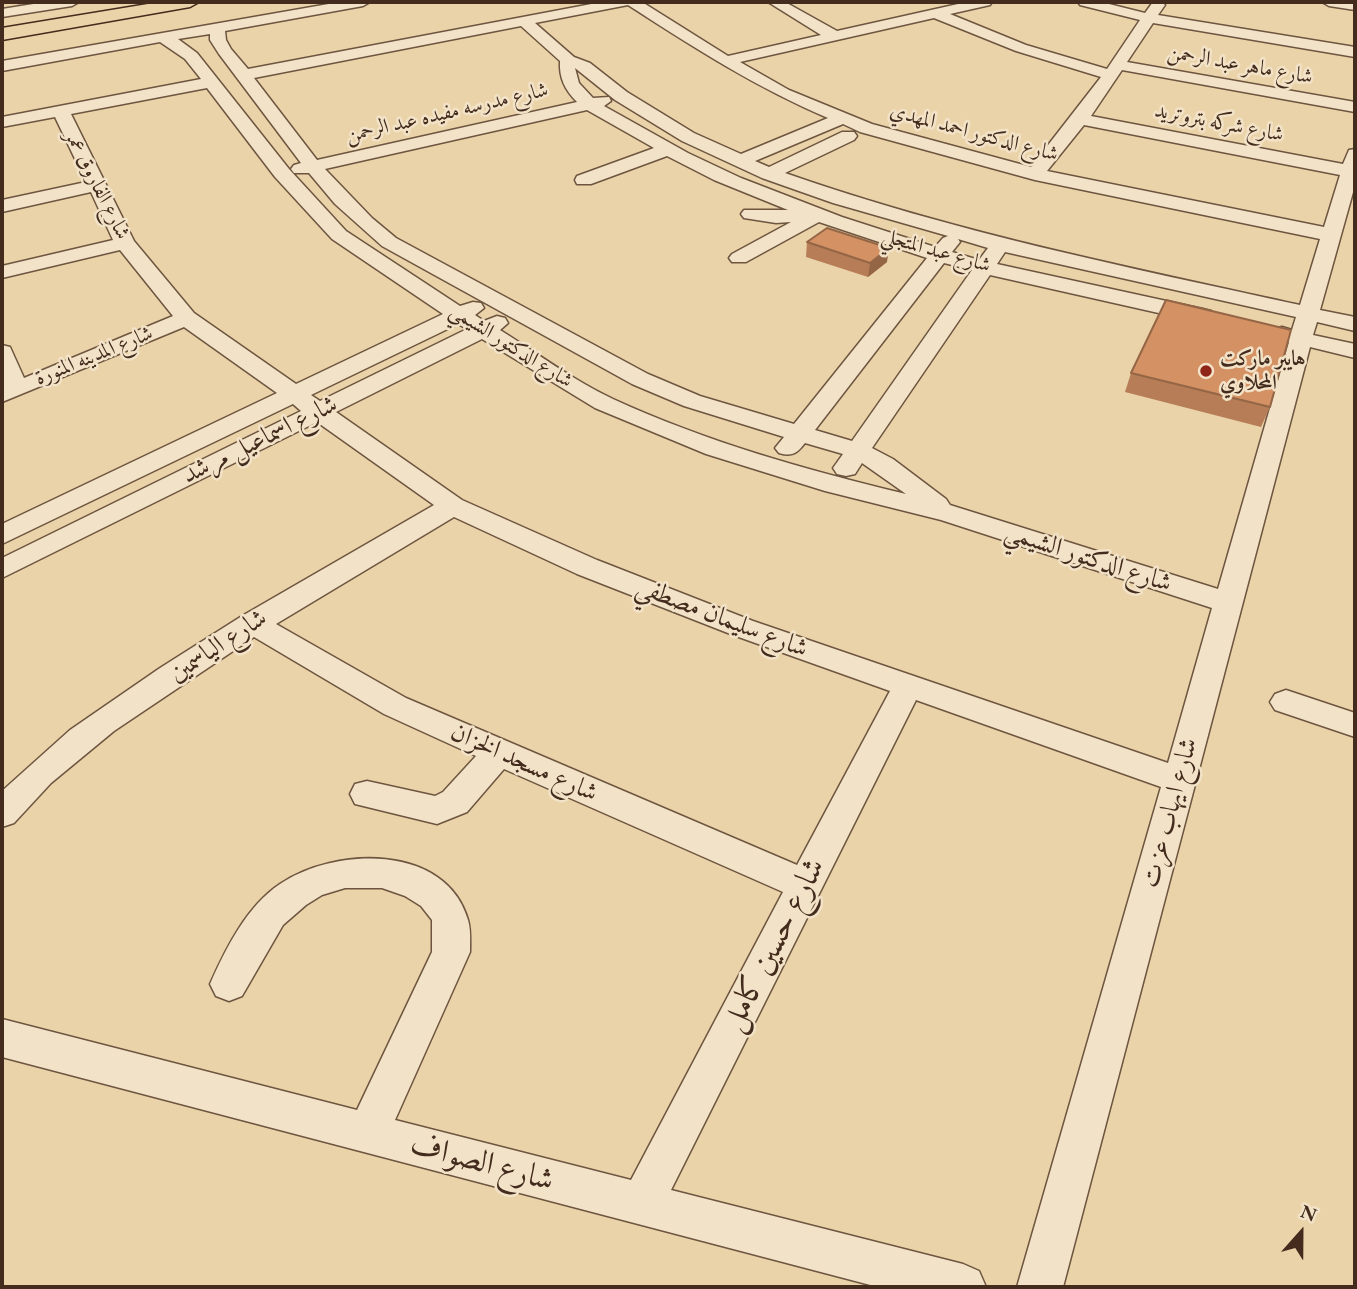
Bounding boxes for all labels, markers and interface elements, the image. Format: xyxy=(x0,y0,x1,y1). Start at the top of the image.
street label: شارع ماهر عبد الرحمن xyxy=(1165,40,1315,90)
street label: شارع مدرسه مفيده عبد الرحمن xyxy=(343,77,551,149)
street label: شارع الدكتور احمد المهدي xyxy=(887,98,1061,168)
street label: شارع شركه بتروتريد xyxy=(1152,98,1286,148)
street label: شارع الفاروق عمر xyxy=(59,126,135,244)
street label: شارع عبد المتجلي xyxy=(879,223,993,279)
street label: شارع الدكتور الشيمي xyxy=(445,298,577,394)
street label: شارع المدينه المنورة xyxy=(31,321,157,391)
place label: هايبر ماركت المحلاوي xyxy=(1220,346,1305,396)
marker: هايبر ماركت المحلاوي xyxy=(1198,363,1214,379)
street label: شارع اسماعيل مرشد xyxy=(177,389,343,491)
street label: شارع الدكتور الشيمي xyxy=(1001,516,1175,600)
street label: شارع سليمان مصطفي xyxy=(632,571,812,665)
street label: شارع الياسمين xyxy=(163,603,273,689)
street label: شارع مسجد الخزان xyxy=(445,717,603,809)
street label: شارع ايهاب عزت xyxy=(1135,735,1205,891)
street label: شارع حسين كامل xyxy=(714,852,834,1038)
street label: شارع الصواف xyxy=(406,1125,558,1201)
north arrow xyxy=(1266,1198,1336,1268)
text: N xyxy=(1297,1199,1320,1227)

